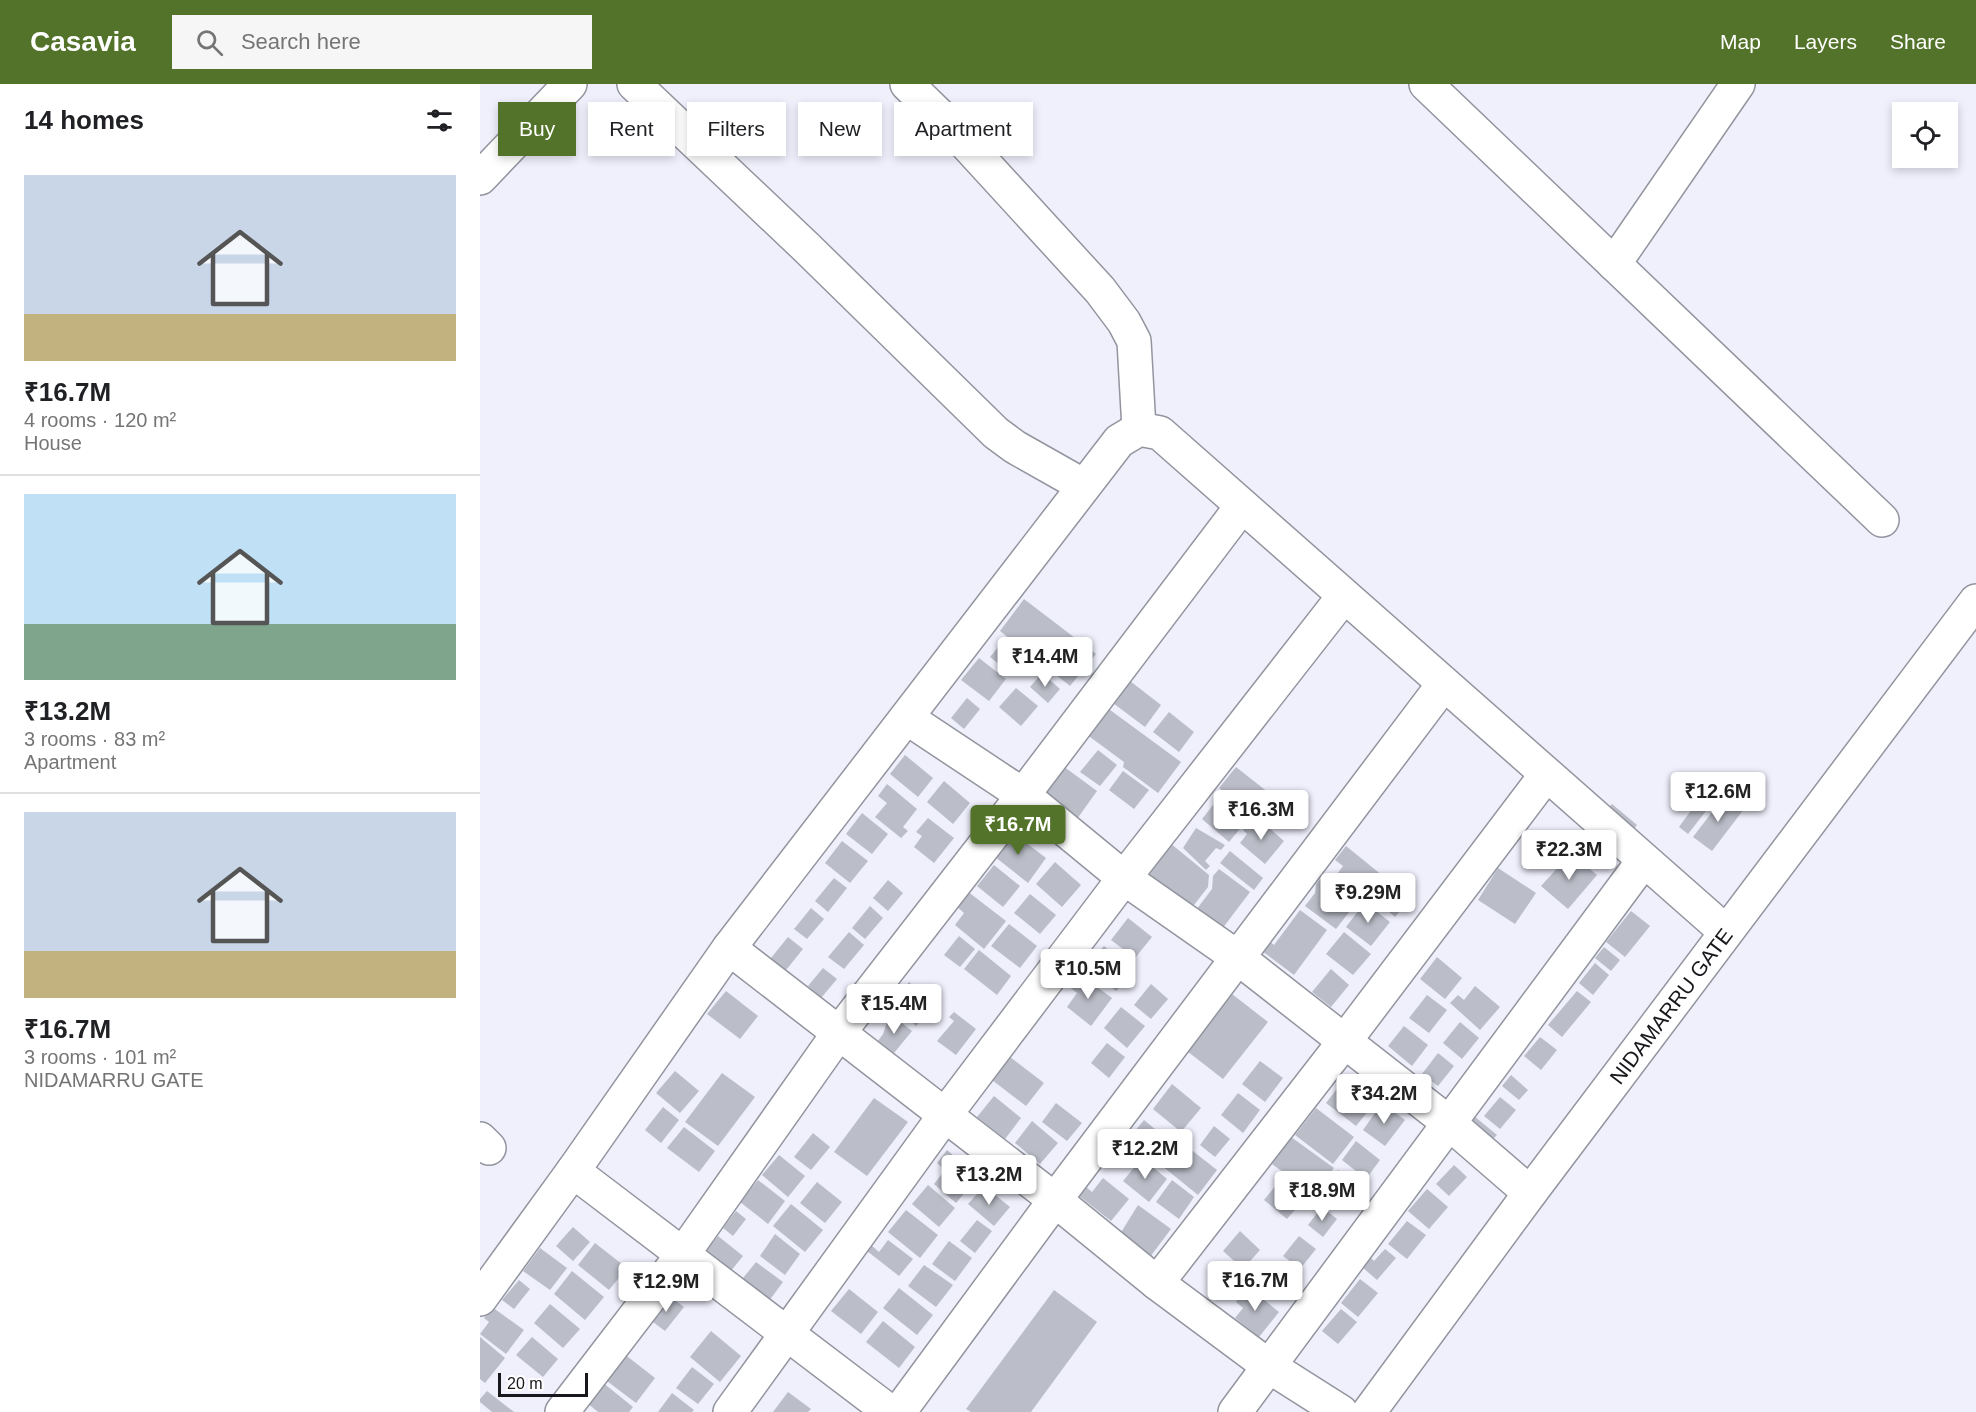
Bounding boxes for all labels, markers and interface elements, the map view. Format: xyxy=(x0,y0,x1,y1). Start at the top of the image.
search box xyxy=(172,15,592,69)
text: Casavia xyxy=(30,26,136,57)
icon: search xyxy=(193,26,226,59)
text: Search here xyxy=(241,29,361,54)
text: Map xyxy=(1720,30,1761,53)
text: Layers xyxy=(1794,30,1857,53)
text: Share xyxy=(1890,30,1946,53)
chip: Buy xyxy=(498,102,576,156)
chip: Rent xyxy=(588,102,675,156)
chip: Filters xyxy=(687,102,786,156)
chip: New xyxy=(798,102,882,156)
chip: Apartment xyxy=(894,102,1033,156)
map controls xyxy=(1892,102,1958,168)
button: locate xyxy=(1892,102,1958,168)
icon: filters xyxy=(423,104,456,137)
text: 14 homes xyxy=(24,105,144,135)
icon: home xyxy=(186,214,294,322)
text: ₹16.7M xyxy=(24,377,111,407)
text: 4 rooms · 120 m² xyxy=(24,409,176,431)
text: House xyxy=(24,432,82,454)
icon: home xyxy=(186,533,294,641)
pin: ₹14.4M xyxy=(996,637,1094,688)
text: ₹14.4M xyxy=(1011,645,1079,667)
text: ₹13.2M xyxy=(24,696,111,726)
text: 3 rooms · 83 m² xyxy=(24,728,165,750)
text: Apartment xyxy=(24,751,116,773)
pin: ₹12.6M xyxy=(1669,772,1767,823)
text: ₹12.6M xyxy=(1684,780,1752,802)
pin: ₹16.3M xyxy=(1212,790,1310,841)
text: ₹16.3M xyxy=(1227,798,1295,820)
pin: ₹16.7M xyxy=(969,805,1067,856)
text: ₹16.7M xyxy=(984,813,1052,835)
pin: ₹22.3M xyxy=(1520,830,1618,881)
text: ₹22.3M xyxy=(1535,838,1603,860)
icon: home xyxy=(186,851,294,959)
pin: ₹9.29M xyxy=(1319,873,1417,924)
text: ₹9.29M xyxy=(1334,881,1402,903)
street label: NIDAMARRU GATE xyxy=(1605,924,1737,1088)
pin: ₹10.5M xyxy=(1039,949,1137,1000)
text: ₹10.5M xyxy=(1054,957,1122,979)
pin: ₹15.4M xyxy=(845,984,943,1035)
text: ₹15.4M xyxy=(860,992,928,1014)
text: ₹16.7M xyxy=(24,1014,111,1044)
text: 3 rooms · 101 m² xyxy=(24,1046,176,1068)
text: NIDAMARRU GATE xyxy=(24,1069,204,1091)
pin: ₹34.2M xyxy=(1335,1074,1433,1125)
text: ₹34.2M xyxy=(1350,1082,1418,1104)
pin: ₹12.2M xyxy=(1096,1129,1194,1180)
text: ₹12.2M xyxy=(1111,1137,1179,1159)
pin: ₹13.2M xyxy=(940,1155,1038,1206)
text: ₹13.2M xyxy=(955,1163,1023,1185)
pin: ₹18.9M xyxy=(1273,1171,1371,1222)
text: ₹18.9M xyxy=(1288,1179,1356,1201)
pin: ₹16.7M xyxy=(1206,1261,1304,1312)
pin: ₹12.9M xyxy=(617,1262,715,1313)
text: ₹16.7M xyxy=(1221,1269,1289,1291)
text: ₹12.9M xyxy=(632,1270,700,1292)
scale bar xyxy=(498,1370,588,1398)
text: 20 m xyxy=(507,1375,543,1392)

